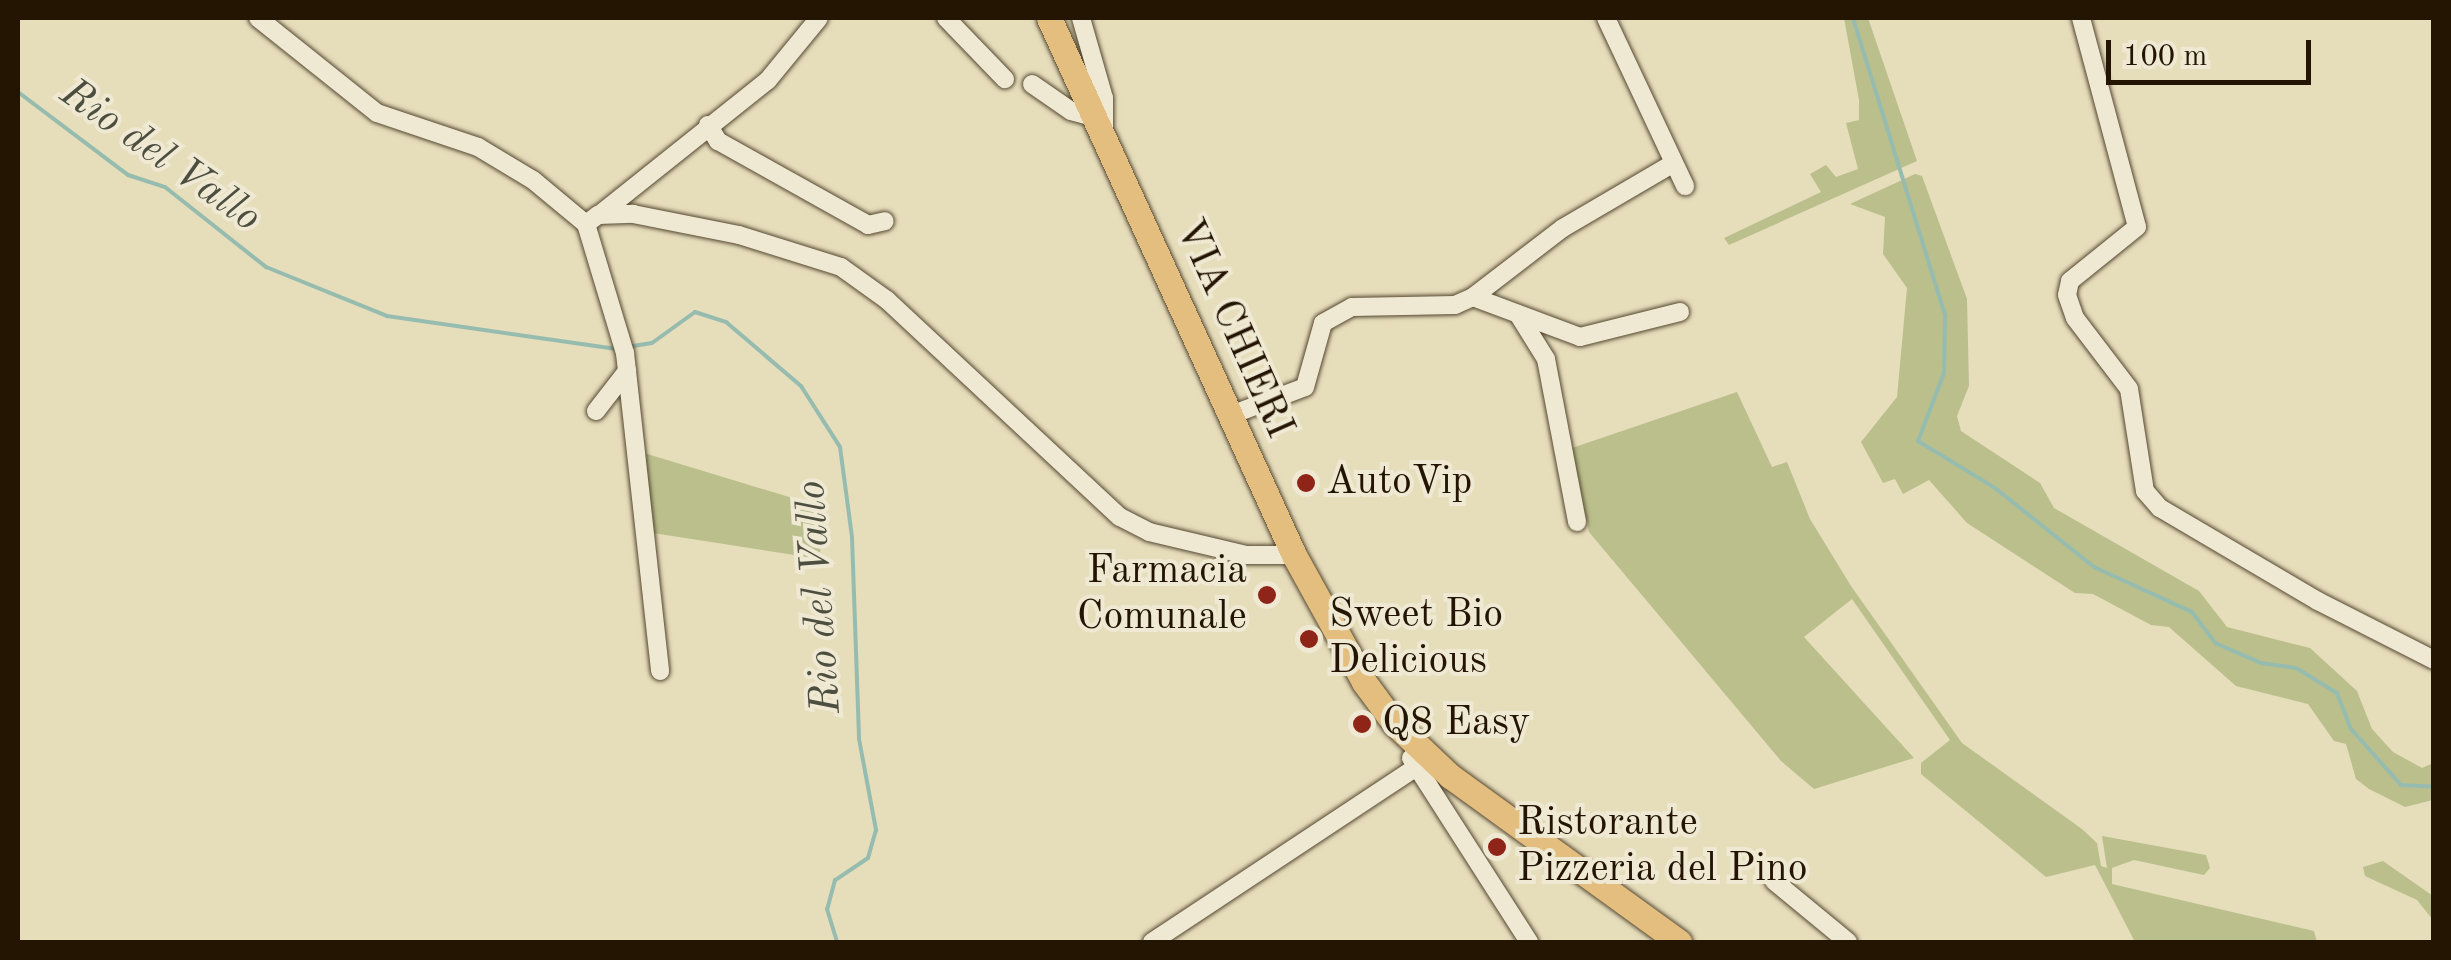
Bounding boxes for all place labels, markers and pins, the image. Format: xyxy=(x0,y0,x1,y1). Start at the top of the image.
place label: AutoVip xyxy=(1326,459,1472,507)
marker: AutoVip xyxy=(1295,472,1317,494)
place label: Farmacia Comunale xyxy=(1077,548,1247,642)
marker: Farmacia Comunale xyxy=(1256,584,1278,606)
place label: Sweet Bio Delicious xyxy=(1329,592,1503,686)
marker: Sweet Bio Delicious xyxy=(1298,628,1320,650)
place label: Q8 Easy xyxy=(1382,700,1530,748)
marker: Q8 Easy xyxy=(1351,713,1373,735)
place label: Ristorante Pizzeria del Pino xyxy=(1517,800,1807,894)
marker: Ristorante Pizzeria del Pino xyxy=(1486,836,1508,858)

